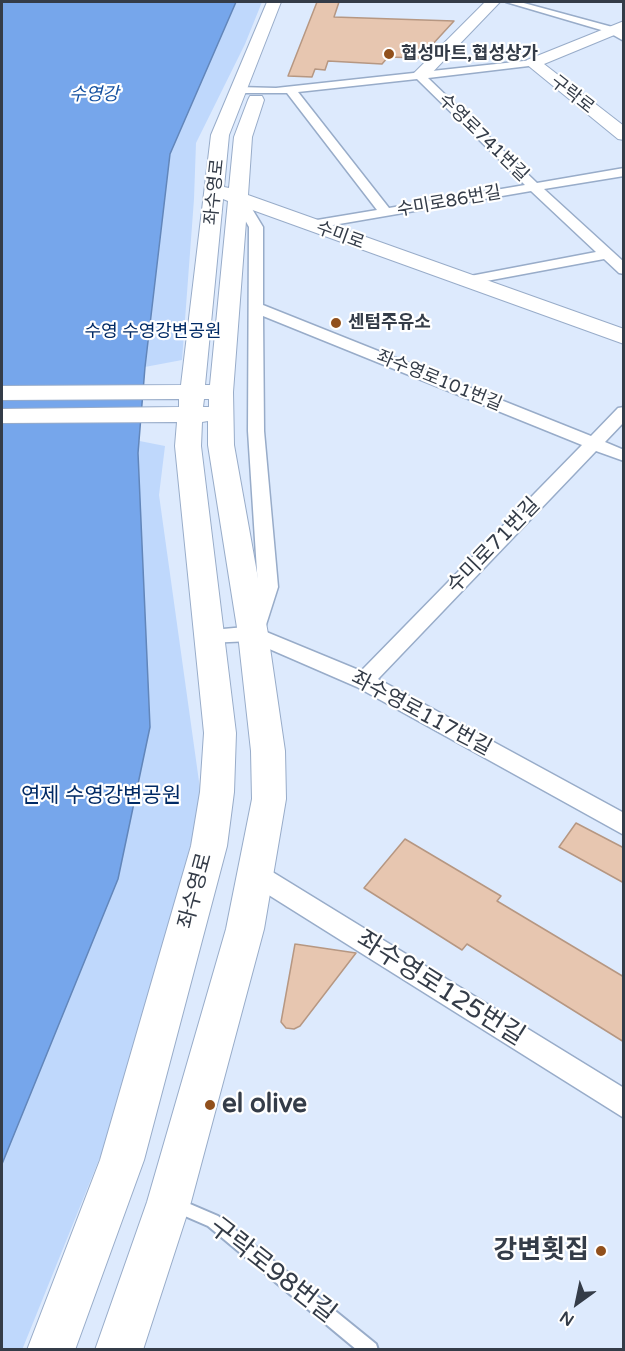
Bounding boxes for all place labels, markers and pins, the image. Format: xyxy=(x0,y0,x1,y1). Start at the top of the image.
place label: 협성마트,협성상가 xyxy=(401,43,538,65)
marker: 협성마트,협성상가 xyxy=(382,47,396,61)
place label: 센텀주유소 xyxy=(348,312,431,334)
marker: 센텀주유소 xyxy=(329,316,343,330)
place label: el olive xyxy=(222,1089,307,1121)
marker: el olive xyxy=(203,1098,217,1112)
place label: 강변횟집 xyxy=(493,1235,589,1267)
marker: 강변횟집 xyxy=(594,1244,608,1258)

